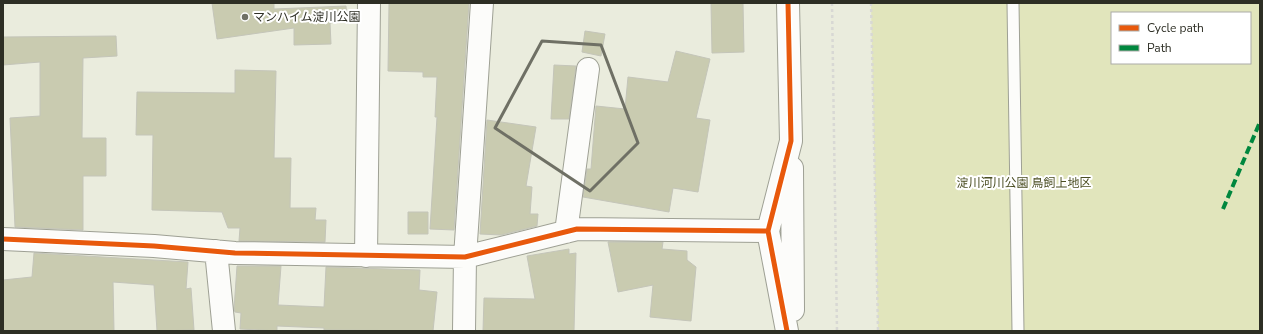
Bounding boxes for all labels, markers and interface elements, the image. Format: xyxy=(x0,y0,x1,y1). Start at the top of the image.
place label: マンハイム淀川公園 xyxy=(253,9,361,25)
marker: マンハイム淀川公園 xyxy=(240,12,250,22)
legend xyxy=(1111,12,1251,64)
text: Cycle path xyxy=(1147,20,1204,36)
text: Path xyxy=(1147,40,1172,56)
park label: 淀川河川公園 鳥飼上地区 xyxy=(956,175,1092,191)

